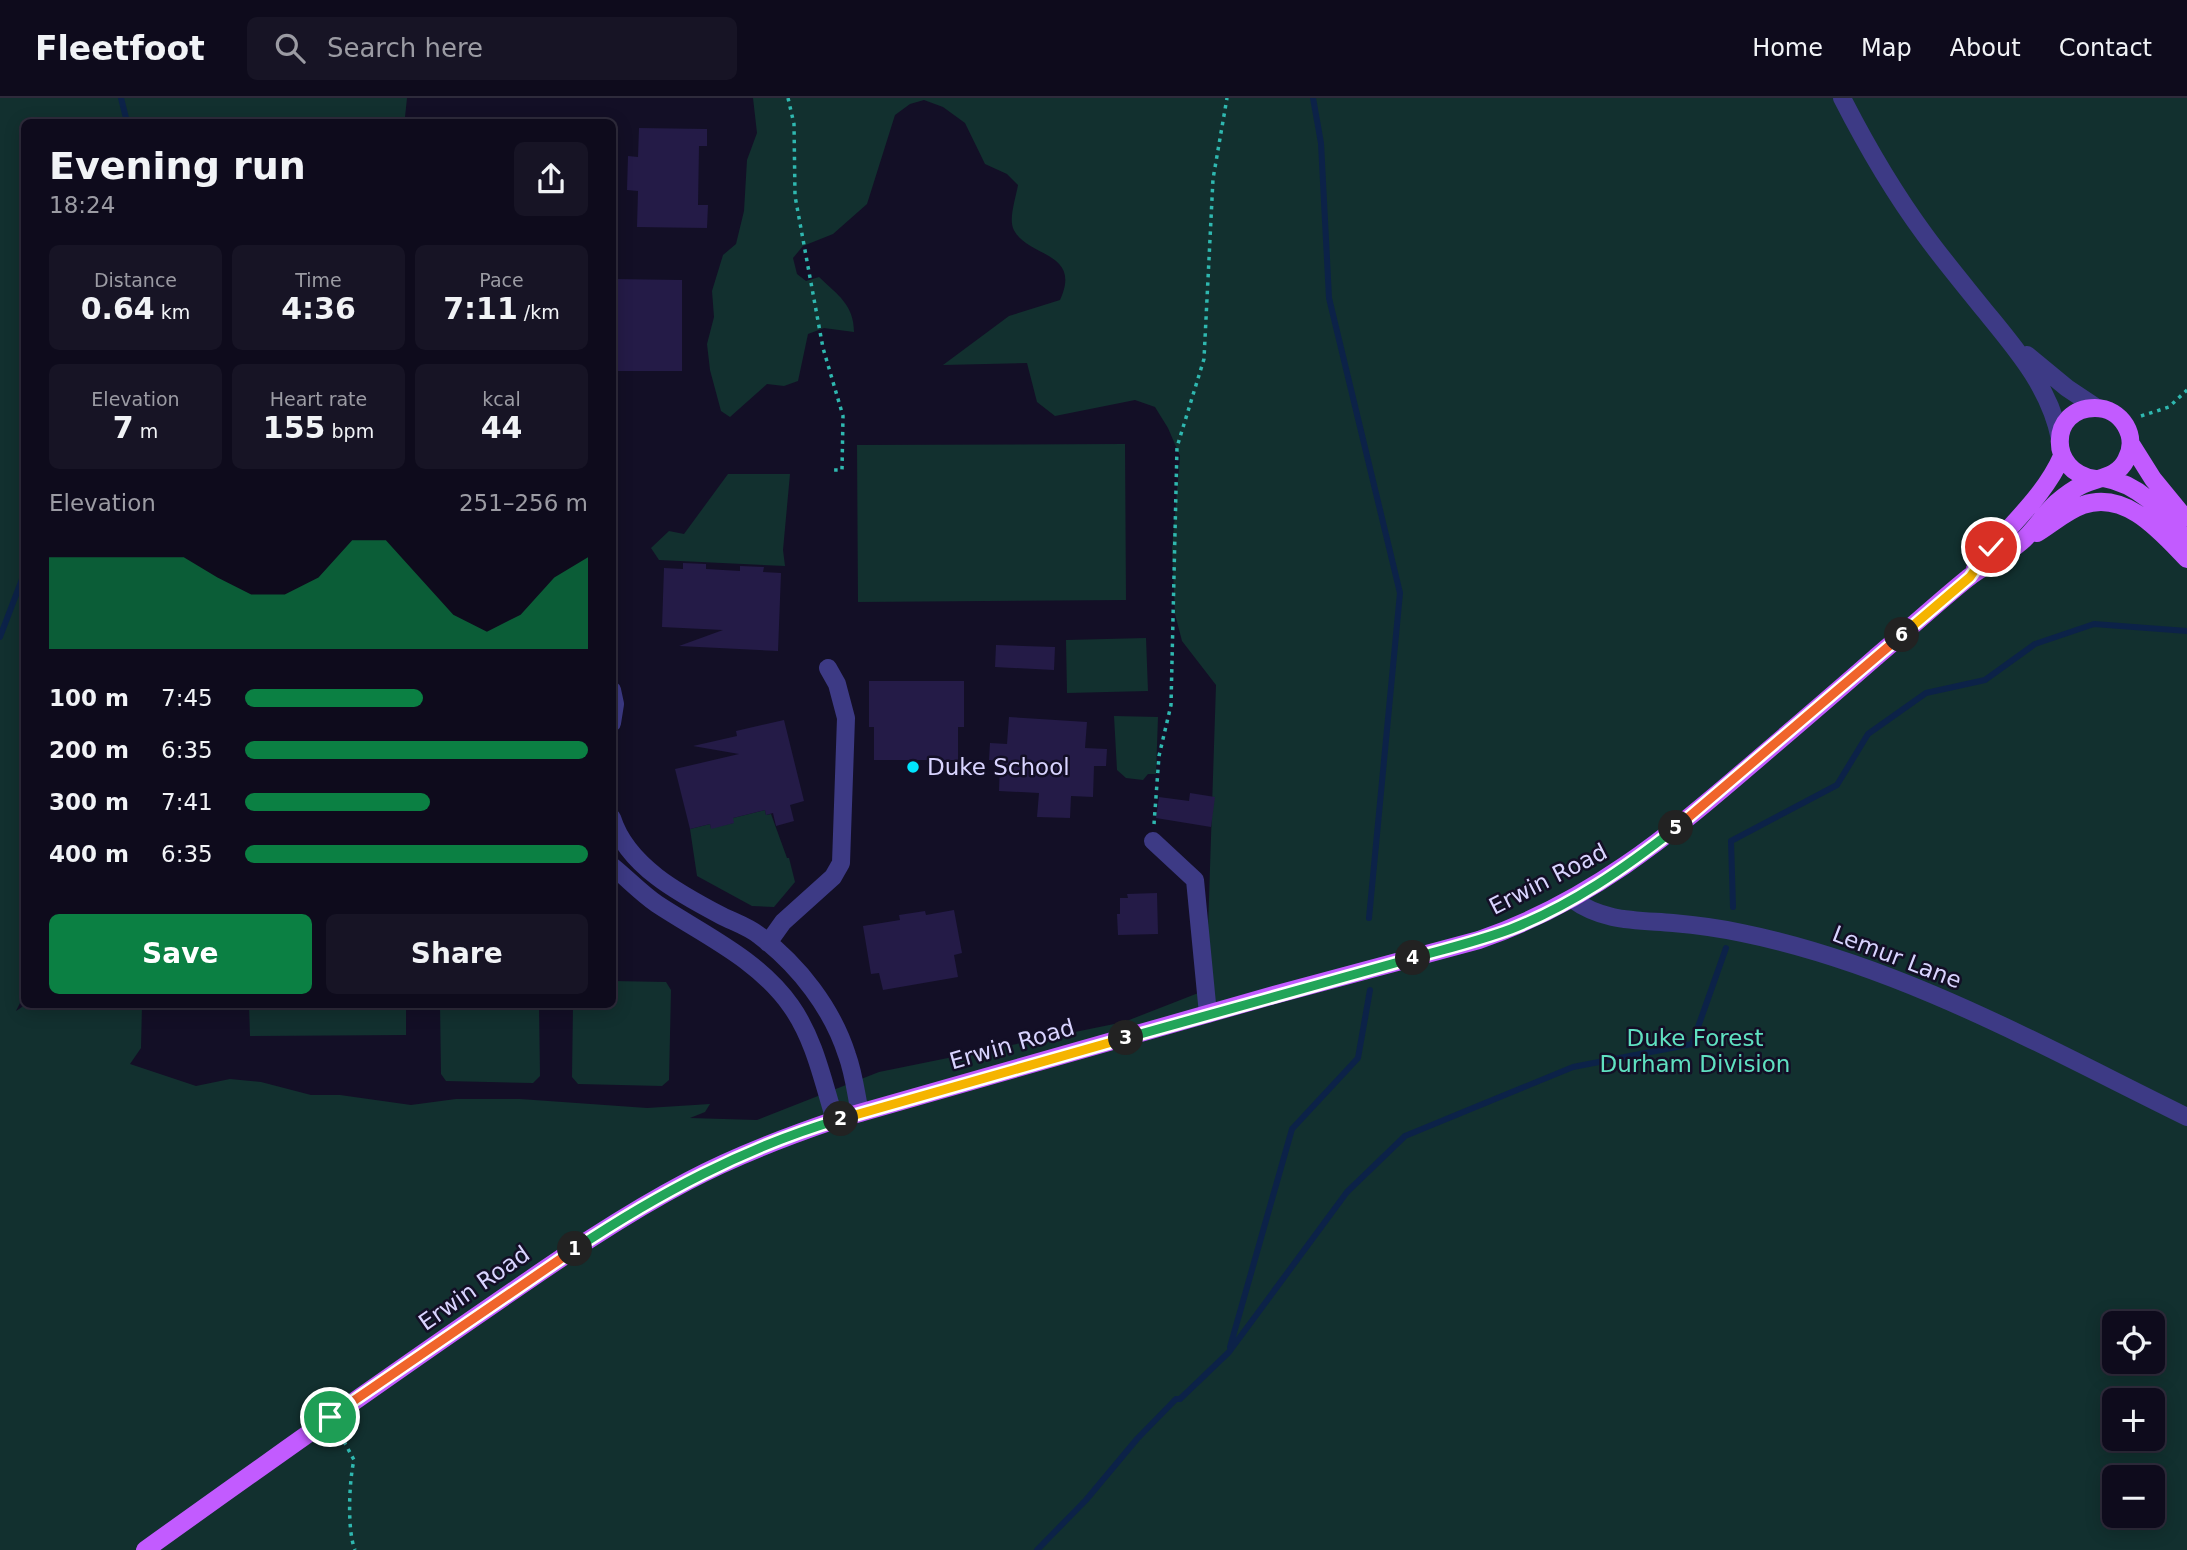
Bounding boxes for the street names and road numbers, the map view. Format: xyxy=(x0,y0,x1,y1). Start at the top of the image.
street label: Erwin Road xyxy=(1485,838,1611,920)
street label: Lemur Lane xyxy=(1829,921,1965,993)
street label: Erwin Road xyxy=(947,1014,1077,1074)
street label: Erwin Road xyxy=(414,1240,534,1336)

